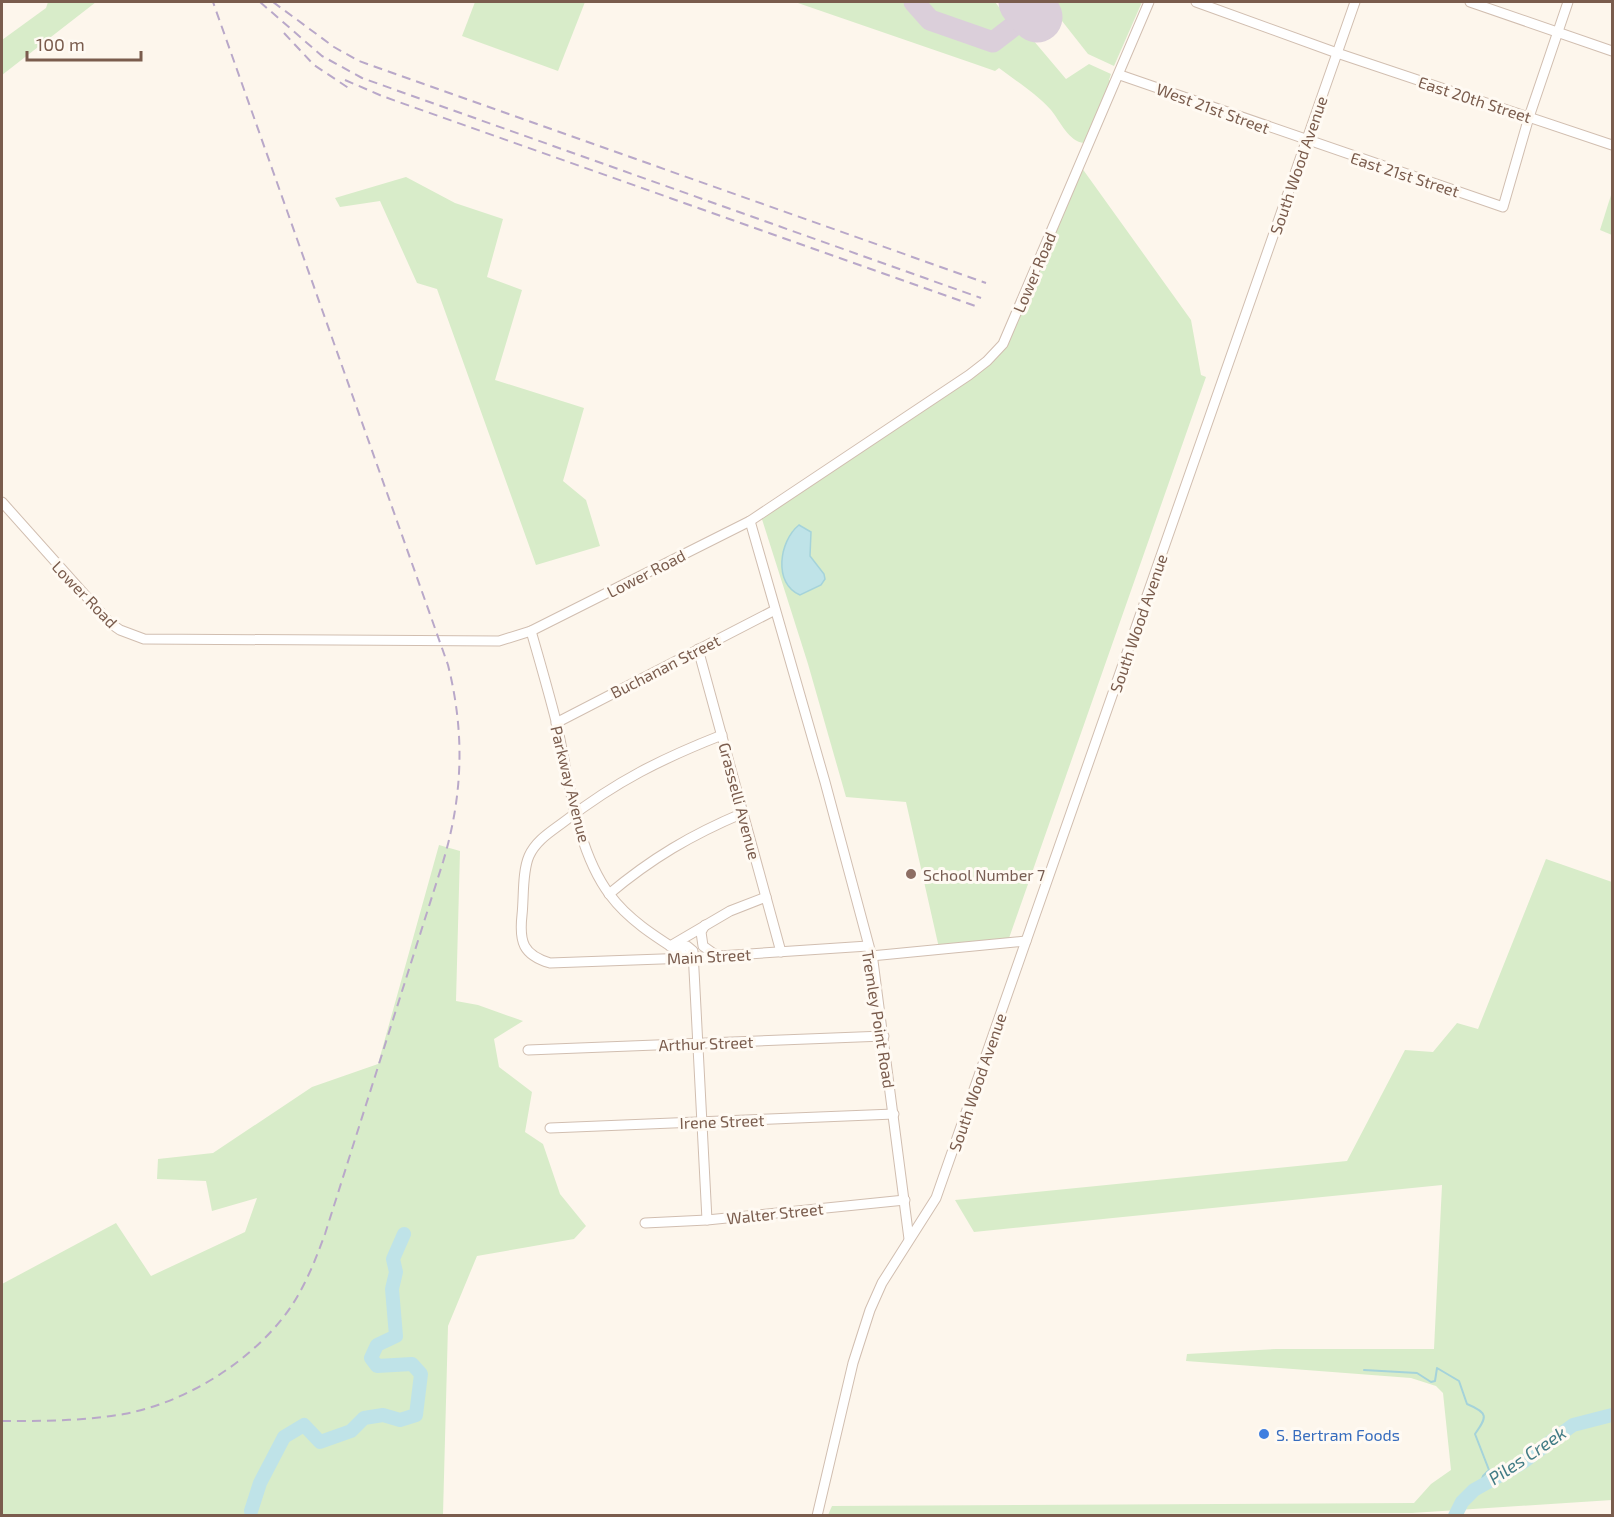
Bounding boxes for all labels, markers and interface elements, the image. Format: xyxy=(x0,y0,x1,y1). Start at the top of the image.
scale bar xyxy=(27,24,141,62)
text: 100 m xyxy=(36,33,85,55)
street label: East 20th Street xyxy=(1416,72,1534,126)
street label: West 21st Street xyxy=(1154,79,1272,137)
street label: South Wood Avenue xyxy=(1265,93,1331,237)
street label: East 21st Street xyxy=(1348,147,1462,201)
street label: Lower Road xyxy=(1009,229,1059,315)
street label: Lower Road xyxy=(604,545,688,601)
street label: South Wood Avenue xyxy=(1105,551,1171,695)
street label: Lower Road xyxy=(48,557,122,631)
street label: Buchanan Street xyxy=(607,630,723,702)
street label: Parkway Avenue xyxy=(547,724,595,844)
street label: Grasselli Avenue xyxy=(715,740,765,862)
place label: School Number 7 xyxy=(923,865,1045,884)
marker: School Number 7 xyxy=(904,867,918,881)
street label: Main Street xyxy=(666,944,752,968)
street label: Tremley Point Road xyxy=(859,948,899,1090)
street label: South Wood Avenue xyxy=(944,1010,1010,1154)
street label: Arthur Street xyxy=(658,1032,754,1054)
street label: Irene Street xyxy=(679,1110,765,1132)
street label: Walter Street xyxy=(726,1198,824,1228)
water label: Piles Creek xyxy=(1484,1421,1570,1489)
place label: S. Bertram Foods xyxy=(1276,1425,1400,1444)
marker: S. Bertram Foods xyxy=(1257,1427,1271,1441)

